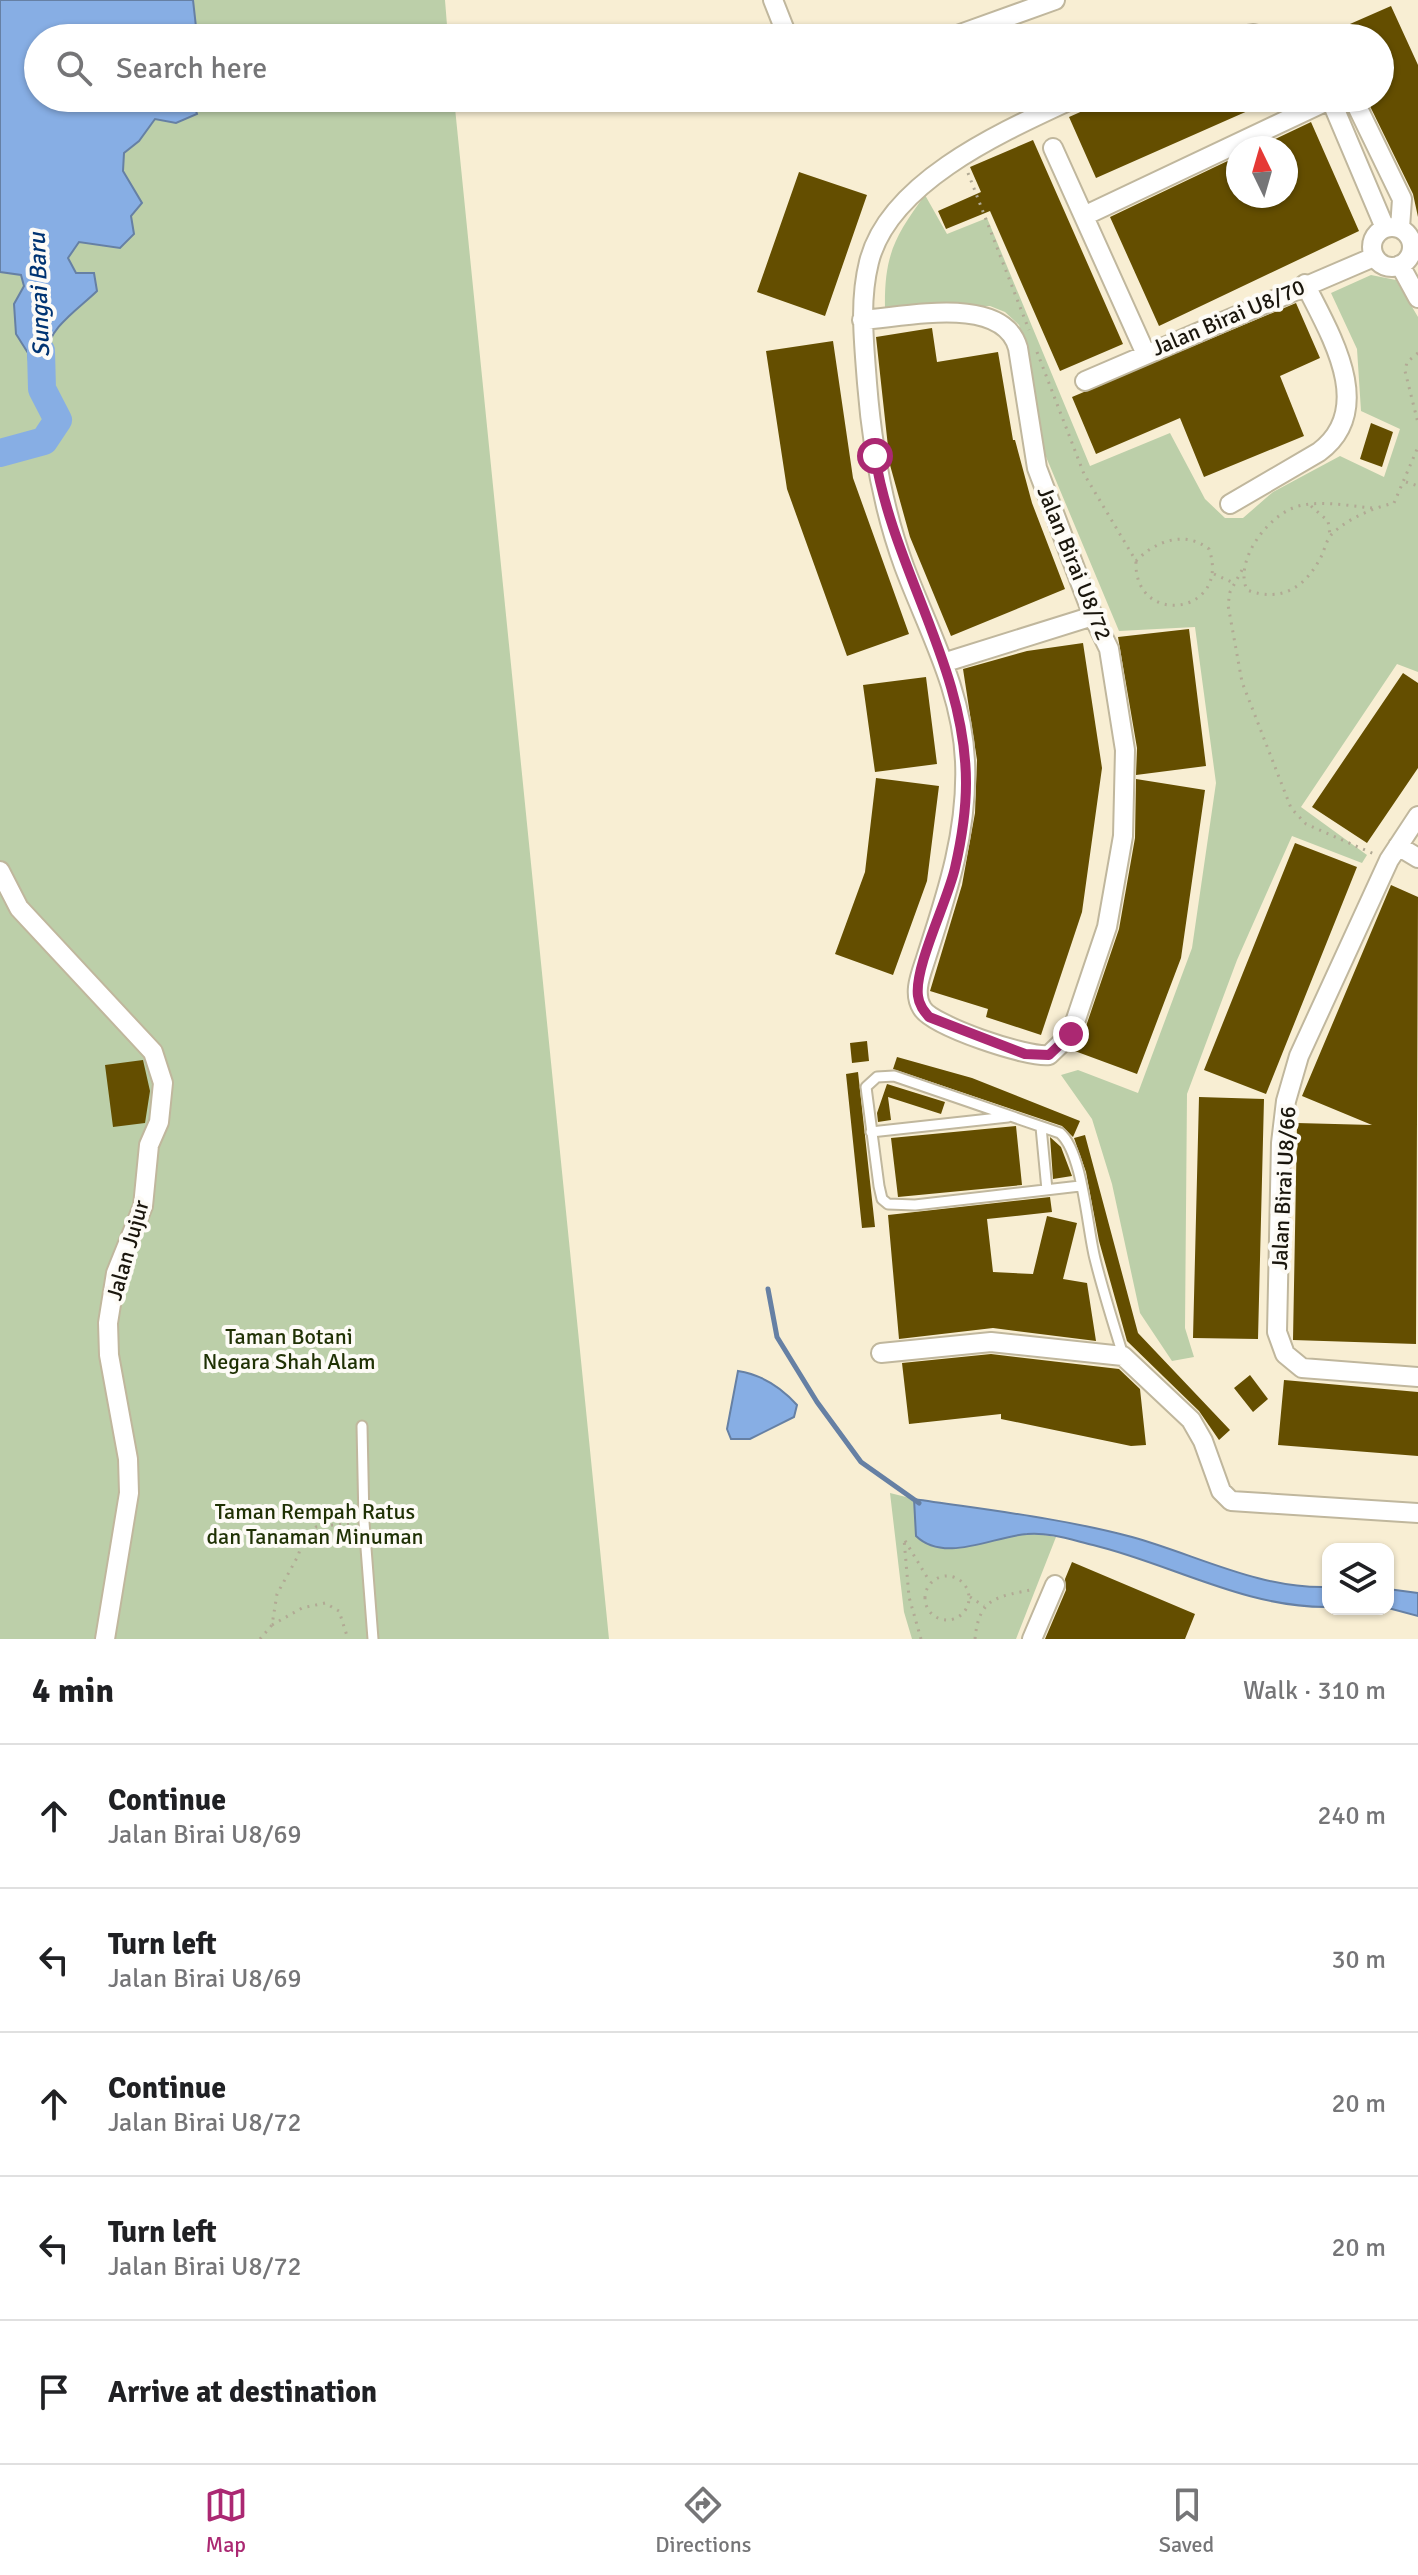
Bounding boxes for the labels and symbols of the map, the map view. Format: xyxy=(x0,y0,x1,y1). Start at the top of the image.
north arrow xyxy=(1226,136,1298,208)
water label: Sungai Baru xyxy=(22,230,56,358)
street label: Jalan Birai U8/70 xyxy=(1148,273,1309,362)
route start xyxy=(857,438,893,474)
street label: Jalan Birai U8/72 xyxy=(1031,482,1118,644)
route end xyxy=(1053,1016,1089,1052)
street label: Jalan Birai U8/66 xyxy=(1266,1106,1301,1271)
street label: Jalan Jujur xyxy=(100,1197,155,1303)
park label: Taman Botani Negara Shah Alam xyxy=(202,1323,376,1375)
park label: Taman Rempah Ratus dan Tanaman Minuman xyxy=(206,1498,424,1550)

